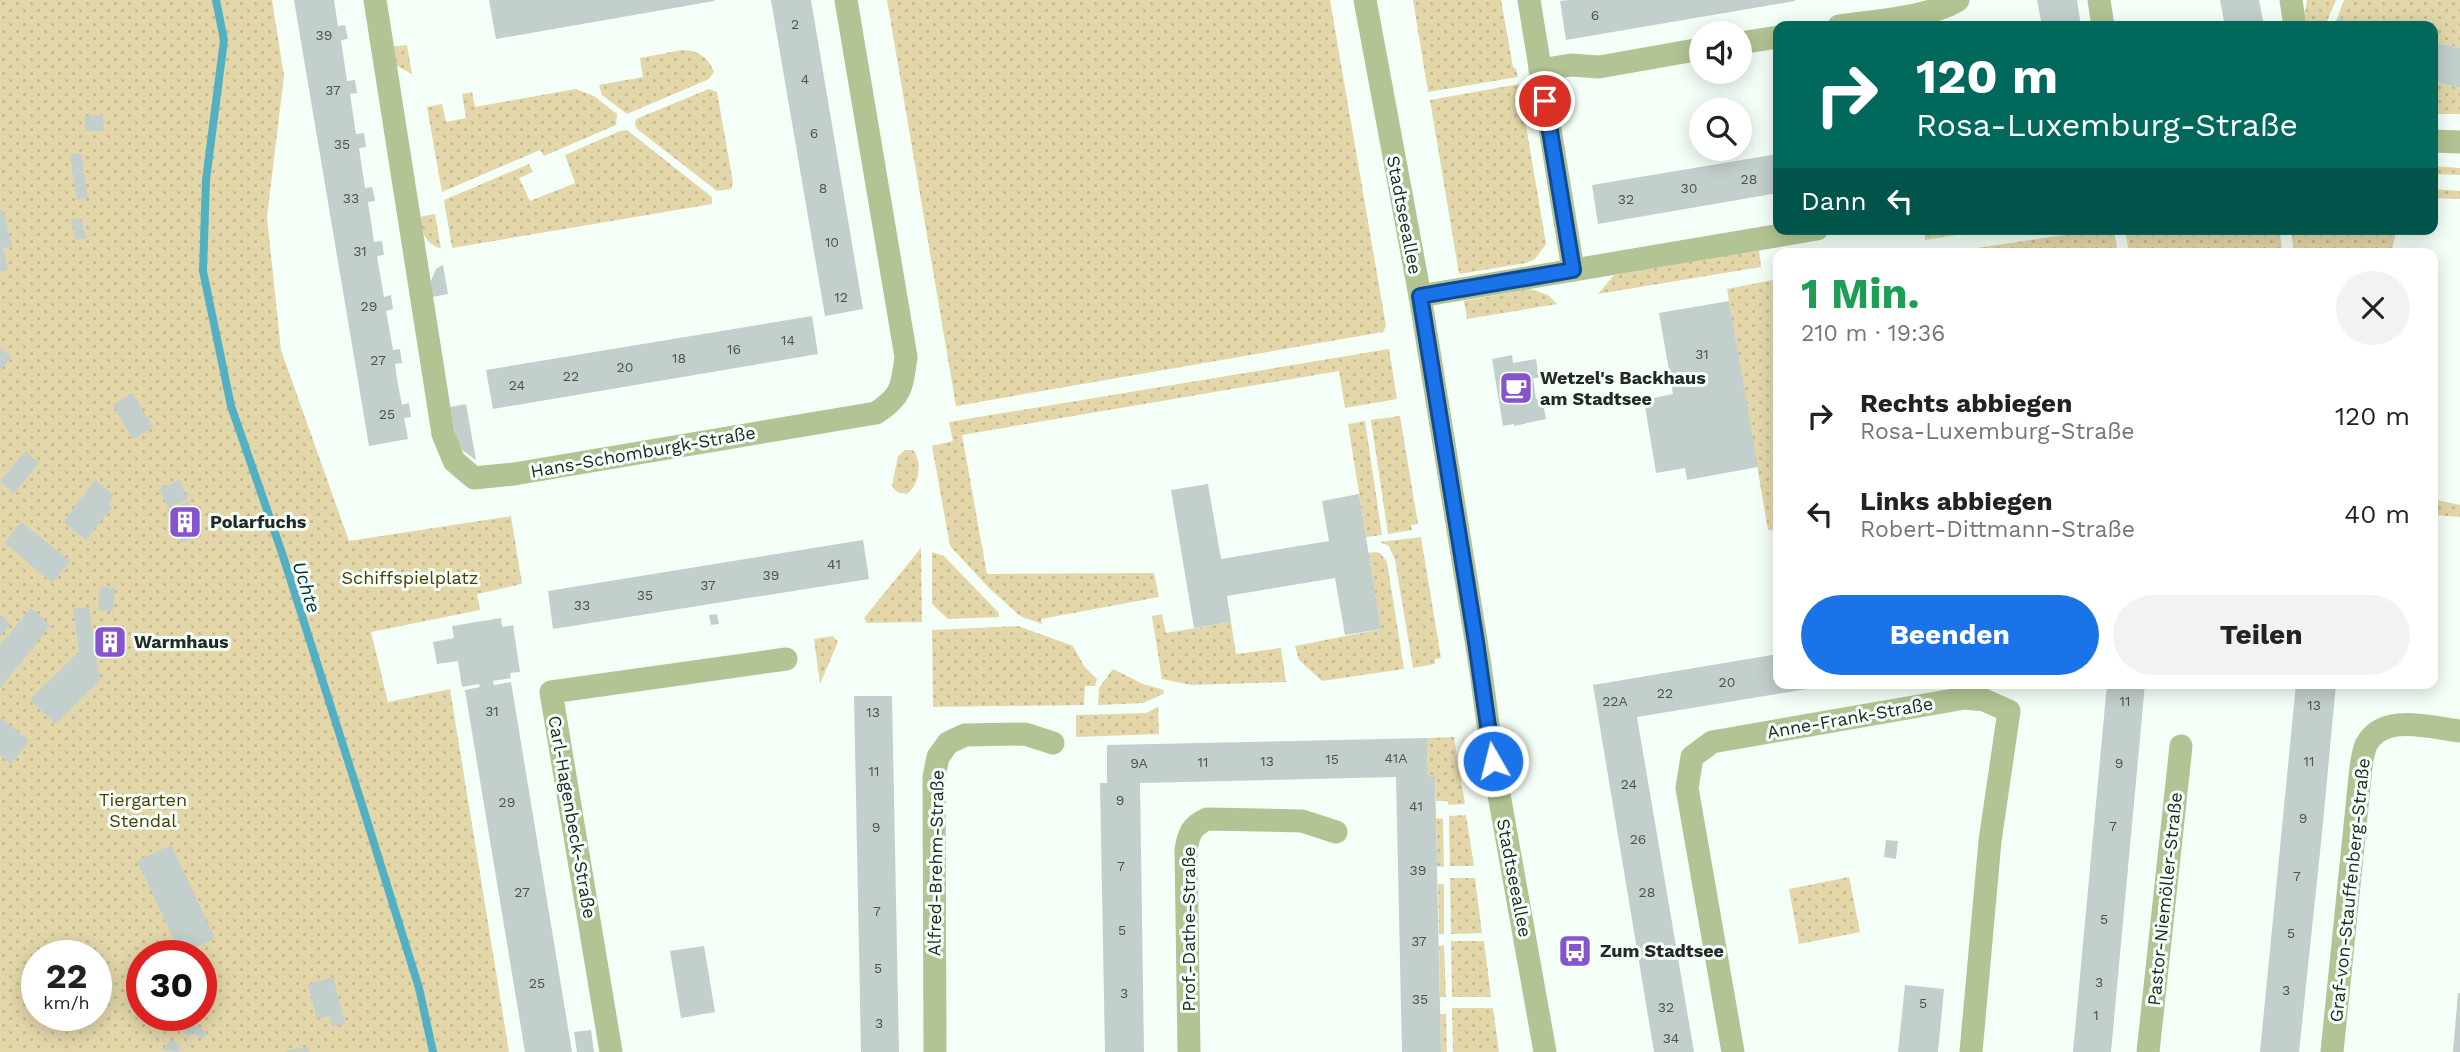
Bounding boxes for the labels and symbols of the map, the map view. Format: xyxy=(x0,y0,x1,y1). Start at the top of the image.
house number: 6 xyxy=(1591,7,1599,23)
house number: 2 xyxy=(791,16,799,32)
house number: 39 xyxy=(316,27,332,43)
house number: 4 xyxy=(801,71,809,87)
pin xyxy=(1515,71,1575,131)
house number: 37 xyxy=(325,82,341,98)
house number: 6 xyxy=(810,125,818,141)
house number: 35 xyxy=(334,136,350,152)
street label: Stadtseeallee xyxy=(1383,154,1426,276)
house number: 28 xyxy=(1741,171,1757,187)
house number: 8 xyxy=(819,180,827,196)
house number: 30 xyxy=(1681,180,1697,196)
house number: 33 xyxy=(343,190,359,206)
house number: 32 xyxy=(1618,191,1634,207)
house number: 10 xyxy=(825,234,839,250)
house number: 31 xyxy=(353,243,367,259)
house number: 12 xyxy=(834,289,848,305)
house number: 29 xyxy=(361,298,377,314)
house number: 14 xyxy=(781,332,795,348)
house number: 16 xyxy=(727,341,741,357)
house number: 31 xyxy=(1695,346,1709,362)
house number: 18 xyxy=(672,350,686,366)
house number: 27 xyxy=(370,352,386,368)
house number: 20 xyxy=(617,359,633,375)
place label: Wetzel's Backhaus am Stadtsee xyxy=(1540,367,1706,409)
house number: 22 xyxy=(563,368,579,384)
cafe icon: Wetzel's Backhaus am Stadtsee xyxy=(1497,369,1535,407)
house number: 24 xyxy=(509,377,525,393)
house number: 25 xyxy=(379,406,395,422)
street label: Hans-Schomburgk-Straße xyxy=(529,421,757,482)
building icon: Polarfuchs xyxy=(166,503,204,541)
place label: Polarfuchs xyxy=(210,511,307,532)
house number: 41 xyxy=(827,556,841,572)
water label: Uchte xyxy=(287,558,326,616)
park label: Schiffspielplatz xyxy=(342,567,478,588)
house number: 39 xyxy=(763,567,779,583)
house number: 37 xyxy=(700,577,716,593)
house number: 35 xyxy=(637,587,653,603)
house number: 33 xyxy=(574,597,590,613)
building icon: Warmhaus xyxy=(91,623,129,661)
place label: Warmhaus xyxy=(134,631,229,652)
house number: 20 xyxy=(1719,674,1735,690)
house number: 22 xyxy=(1657,685,1673,701)
house number: 22A xyxy=(1602,693,1628,709)
street label: Anne-Frank-Straße xyxy=(1765,693,1935,742)
house number: 11 xyxy=(2120,693,2130,709)
house number: 13 xyxy=(2307,697,2321,713)
house number: 31 xyxy=(485,703,499,719)
house number: 13 xyxy=(866,704,880,720)
street label: Carl-Hagenbeck-Straße xyxy=(544,714,601,920)
position arrow xyxy=(1456,724,1530,798)
house number: 41A xyxy=(1384,750,1408,766)
house number: 15 xyxy=(1325,751,1339,767)
house number: 13 xyxy=(1260,753,1274,769)
house number: 11 xyxy=(2304,753,2314,769)
house number: 11 xyxy=(1198,754,1208,770)
house number: 9A xyxy=(1130,755,1148,771)
house number: 9 xyxy=(2115,755,2123,771)
street label: Graf-von-Stauffenberg-Straße xyxy=(2325,757,2374,1023)
house number: 11 xyxy=(869,763,879,779)
street label: Alfred-Brehm-Straße xyxy=(923,770,948,956)
house number: 24 xyxy=(1621,776,1637,792)
park label: Tiergarten Stendal xyxy=(99,789,187,831)
street label: Pastor-Niemöller-Straße xyxy=(2143,791,2186,1007)
house number: 9 xyxy=(1116,792,1124,808)
house number: 29 xyxy=(499,794,515,810)
house number: 41 xyxy=(1409,798,1423,814)
house number: 9 xyxy=(2299,810,2307,826)
street label: Stadtseeallee xyxy=(1493,817,1536,939)
house number: 7 xyxy=(2109,818,2117,834)
house number: 9 xyxy=(872,819,880,835)
house number: 26 xyxy=(1630,831,1646,847)
street label: Prof.-Dathe-Straße xyxy=(1178,846,1199,1012)
house number: 7 xyxy=(1117,858,1125,874)
house number: 39 xyxy=(1410,862,1426,878)
house number: 7 xyxy=(2293,868,2301,884)
house number: 27 xyxy=(514,884,530,900)
house number: 28 xyxy=(1639,884,1655,900)
house number: 7 xyxy=(873,903,881,919)
house number: 5 xyxy=(2100,911,2108,927)
house number: 5 xyxy=(1118,922,1126,938)
house number: 5 xyxy=(2287,925,2295,941)
bus stop icon: Zum Stadtsee xyxy=(1556,932,1594,970)
house number: 37 xyxy=(1411,933,1427,949)
speed limit sign: 30 xyxy=(126,940,217,1031)
place label: Zum Stadtsee xyxy=(1600,940,1724,961)
house number: 5 xyxy=(874,960,882,976)
house number: 3 xyxy=(2095,974,2103,990)
house number: 25 xyxy=(529,975,545,991)
house number: 3 xyxy=(2282,982,2290,998)
house number: 3 xyxy=(1120,985,1128,1001)
house number: 35 xyxy=(1412,991,1428,1007)
house number: 5 xyxy=(1919,995,1927,1011)
house number: 32 xyxy=(1658,999,1674,1015)
house number: 1 xyxy=(2093,1007,2099,1023)
house number: 3 xyxy=(875,1015,883,1031)
house number: 34 xyxy=(1663,1030,1679,1046)

